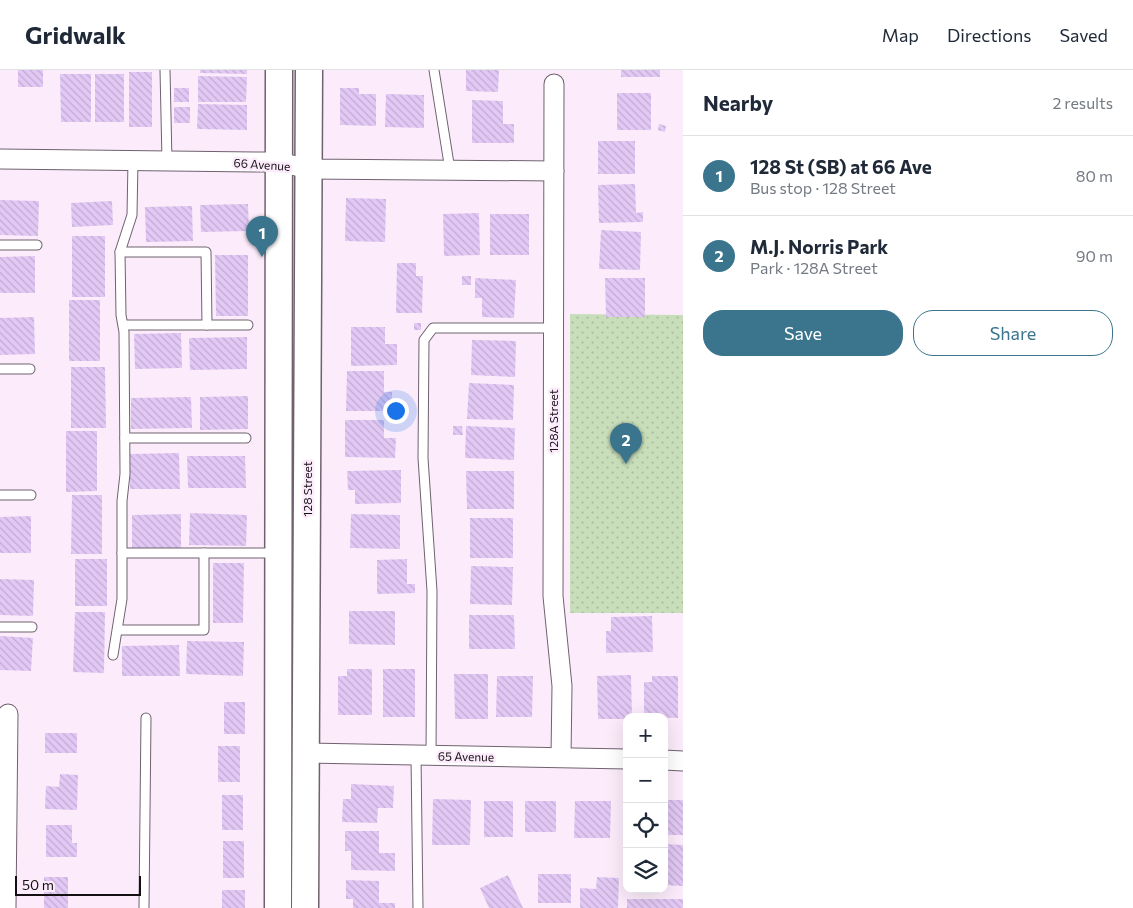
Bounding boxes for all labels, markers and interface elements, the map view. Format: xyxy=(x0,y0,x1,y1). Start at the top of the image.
text: Gridwalk xyxy=(25,20,126,49)
text: Map xyxy=(882,24,919,46)
text: Directions xyxy=(947,24,1031,46)
text: Saved xyxy=(1059,24,1108,46)
text: Nearby xyxy=(703,90,773,115)
text: 2 results xyxy=(1052,93,1113,112)
street label: 66 Avenue xyxy=(233,155,291,173)
text: 128 St (SB) at 66 Ave xyxy=(750,155,932,178)
text: 1 xyxy=(715,166,723,185)
text: 80 m xyxy=(1076,166,1113,185)
text: Bus stop · 128 Street xyxy=(750,178,896,197)
pin: 1 xyxy=(246,216,278,257)
text: M.J. Norris Park xyxy=(750,235,888,258)
text: 2 xyxy=(714,246,724,265)
text: 90 m xyxy=(1076,246,1113,265)
text: Park · 128A Street xyxy=(750,258,878,277)
button: Save xyxy=(703,310,903,356)
button: Share xyxy=(913,310,1113,356)
street label: 128A Street xyxy=(546,389,560,453)
your location xyxy=(383,398,409,424)
pin: 2 xyxy=(610,423,642,464)
street label: 128 Street xyxy=(300,461,314,517)
map controls xyxy=(623,713,668,893)
button: + xyxy=(623,713,668,758)
street label: 65 Avenue xyxy=(438,749,494,763)
button: − xyxy=(623,758,668,803)
button: locate xyxy=(623,803,668,848)
button: layers xyxy=(623,848,668,893)
scale bar xyxy=(15,873,141,896)
text: 50 m xyxy=(22,876,54,893)

